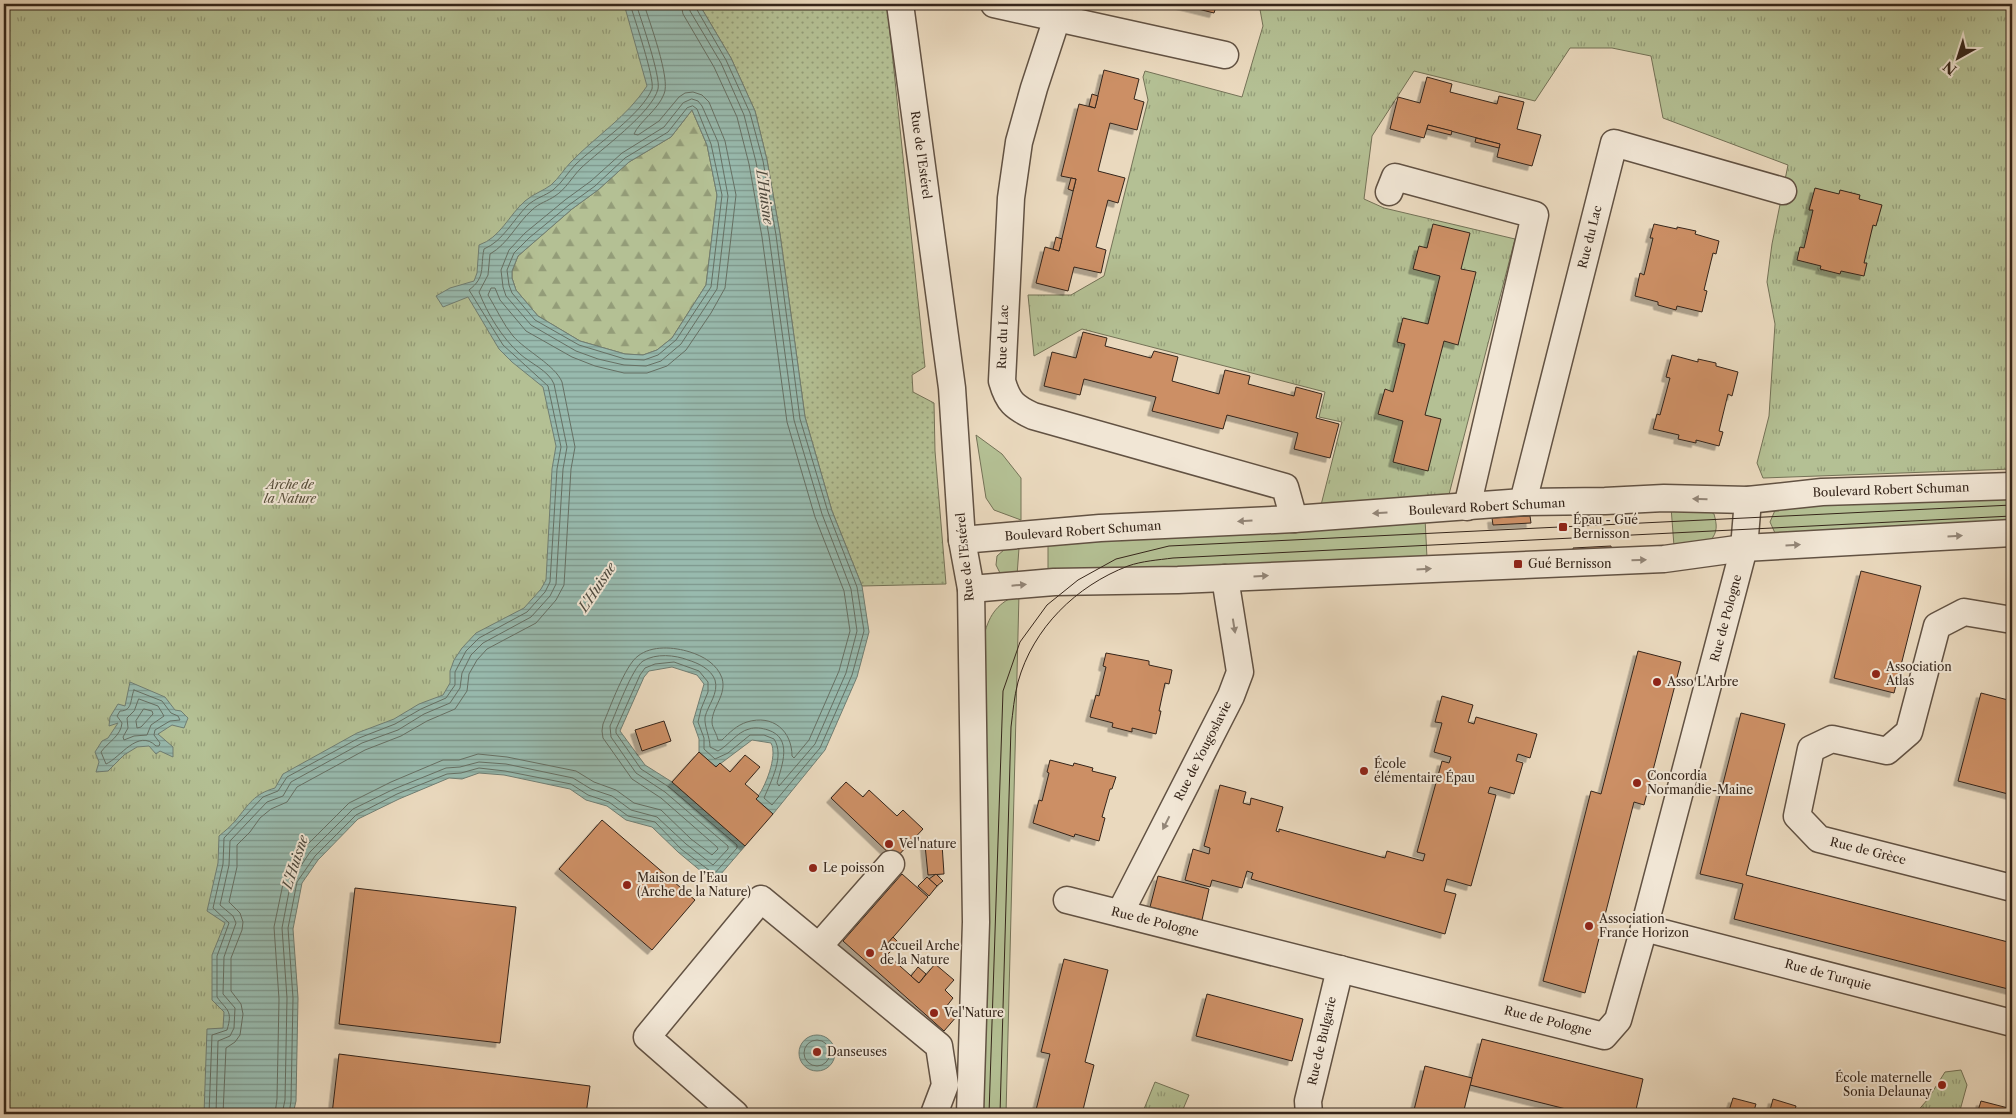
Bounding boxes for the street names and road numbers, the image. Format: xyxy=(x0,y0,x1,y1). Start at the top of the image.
street label: Rue de l'Estérel xyxy=(908,110,935,200)
street label: Rue du Lac xyxy=(1574,204,1605,270)
street label: Rue du Lac xyxy=(994,304,1011,369)
street label: Boulevard Robert Schuman xyxy=(1812,479,1970,500)
street label: Boulevard Robert Schuman xyxy=(1408,495,1566,518)
street label: Rue de l'Estérel xyxy=(952,512,977,602)
street label: Boulevard Robert Schuman xyxy=(1004,518,1162,543)
street label: Rue de Pologne xyxy=(1707,572,1744,663)
street label: Rue de Yougoslavie xyxy=(1171,698,1234,803)
street label: Rue de Grèce xyxy=(1829,834,1908,867)
street label: Rue de Pologne xyxy=(1110,903,1201,940)
street label: Rue de Turquie xyxy=(1783,956,1873,993)
street label: Rue de Bulgarie xyxy=(1304,995,1339,1087)
street label: Rue de Pologne xyxy=(1503,1002,1594,1039)

